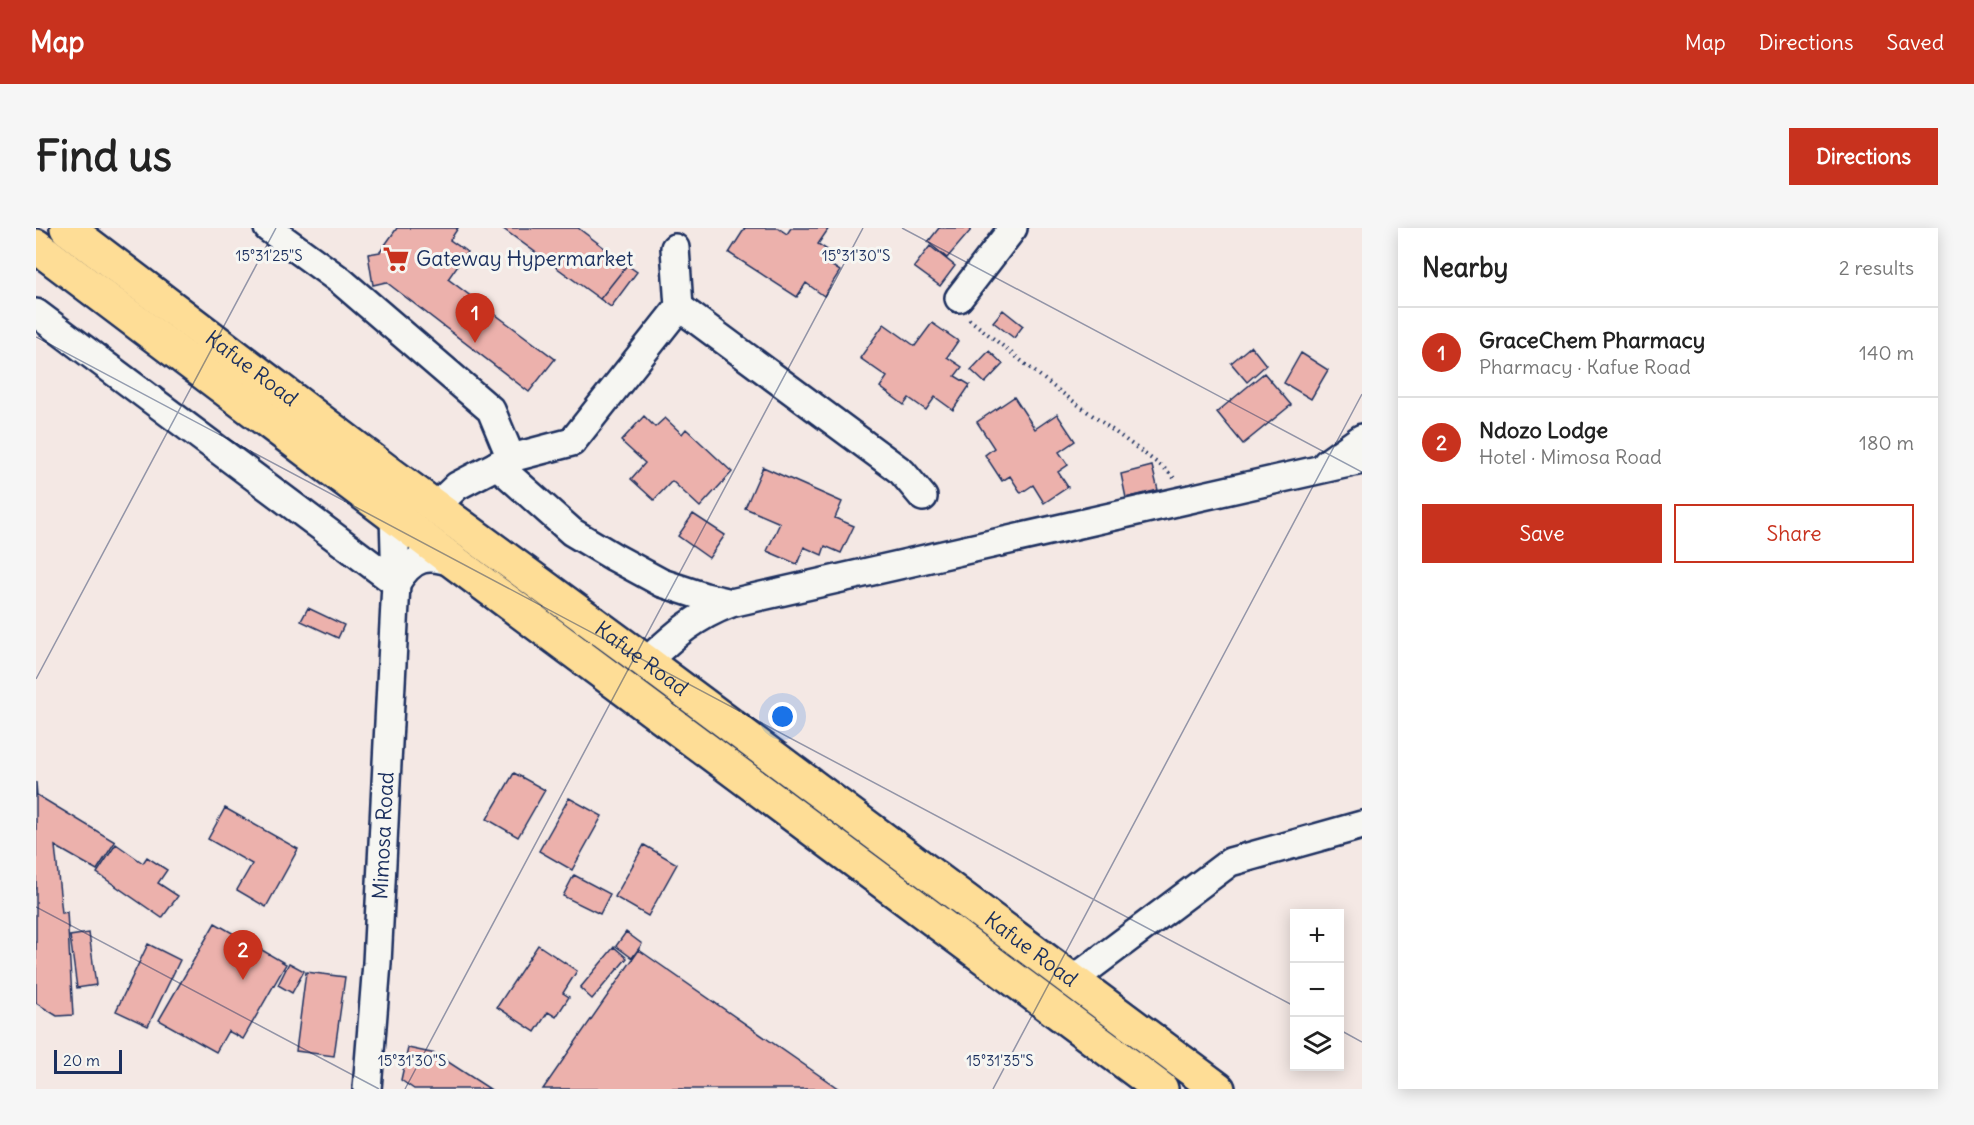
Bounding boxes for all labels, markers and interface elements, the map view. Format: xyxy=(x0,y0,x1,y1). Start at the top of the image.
text: Map xyxy=(30,24,84,60)
text: Map xyxy=(1685,29,1726,56)
text: Directions xyxy=(1759,29,1853,56)
text: Saved xyxy=(1886,29,1944,56)
button: Directions xyxy=(1789,128,1938,185)
text: Find us xyxy=(36,130,172,182)
supermarket icon: Gateway Hypermarket xyxy=(381,244,411,274)
place label: Gateway Hypermarket xyxy=(416,245,633,272)
text: 15°31'25"S xyxy=(235,246,303,265)
text: 15°31'30"S xyxy=(822,246,890,265)
text: Nearby xyxy=(1422,251,1508,284)
text: 2 results xyxy=(1839,255,1914,280)
pin: 1 xyxy=(456,294,494,343)
street label: Kafue Road xyxy=(200,324,304,412)
text: GraceChem Pharmacy xyxy=(1479,326,1705,354)
text: 1 xyxy=(1438,340,1445,365)
text: 140 m xyxy=(1859,340,1914,365)
text: Pharmacy · Kafue Road xyxy=(1479,354,1691,379)
text: Ndozo Lodge xyxy=(1479,416,1608,444)
text: 2 xyxy=(1436,430,1447,455)
text: 180 m xyxy=(1859,430,1914,455)
text: Hotel · Mimosa Road xyxy=(1479,444,1662,469)
button: Save xyxy=(1422,504,1662,563)
button: Share xyxy=(1674,504,1914,563)
street label: Kafue Road xyxy=(590,615,694,702)
your location xyxy=(768,702,797,731)
street label: Mimosa Road xyxy=(366,771,400,900)
street label: Kafue Road xyxy=(979,905,1083,993)
map controls xyxy=(1290,909,1344,1071)
button: + xyxy=(1290,909,1344,963)
pin: 2 xyxy=(224,930,262,980)
button: − xyxy=(1290,963,1344,1017)
button: layers xyxy=(1290,1017,1344,1071)
scale bar xyxy=(54,1047,122,1074)
text: 20 m xyxy=(63,1050,100,1070)
text: 15°31'30"S xyxy=(378,1051,446,1070)
text: 15°31'35"S xyxy=(966,1051,1034,1070)

